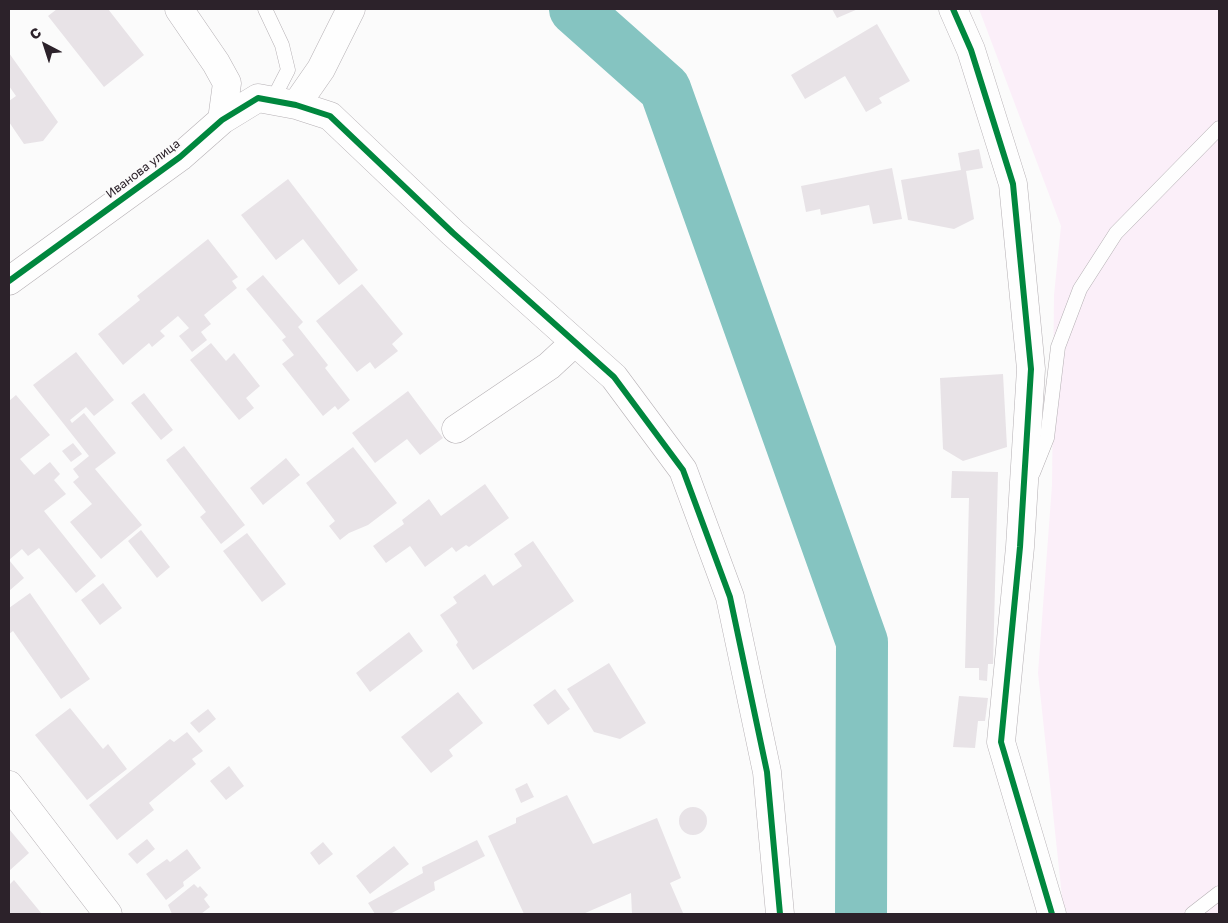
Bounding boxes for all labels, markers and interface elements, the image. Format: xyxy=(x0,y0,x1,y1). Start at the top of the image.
north arrow xyxy=(20,20,70,70)
text: С xyxy=(26,23,44,43)
street label: Иванова улица xyxy=(103,136,183,202)

